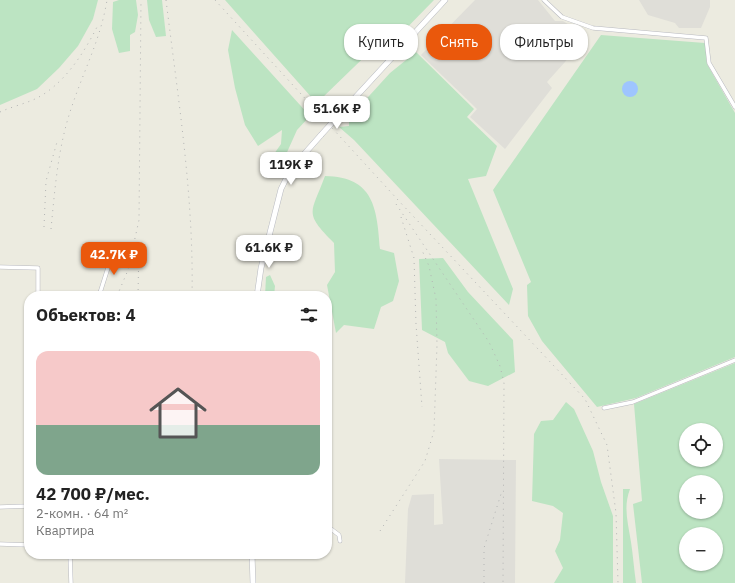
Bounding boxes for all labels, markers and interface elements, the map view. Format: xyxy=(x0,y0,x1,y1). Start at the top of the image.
chip: Купить xyxy=(344,24,418,60)
chip: Снять xyxy=(426,24,492,60)
chip: Фильтры xyxy=(500,24,588,60)
pin: 51.6K ₽ xyxy=(300,96,374,130)
text: 51.6K ₽ xyxy=(313,100,361,117)
pin: 119K ₽ xyxy=(258,152,324,186)
text: 119K ₽ xyxy=(269,156,313,173)
pin: 61.6K ₽ xyxy=(232,235,306,269)
text: 61.6K ₽ xyxy=(245,239,293,256)
pin: 42.7K ₽ xyxy=(77,242,151,276)
text: 42.7K ₽ xyxy=(90,246,138,263)
text: Объектов: 4 xyxy=(36,304,136,326)
icon: filters xyxy=(298,304,320,326)
icon: home xyxy=(142,377,214,449)
map controls xyxy=(679,423,723,571)
button: locate xyxy=(679,423,723,467)
button: + xyxy=(679,475,723,519)
text: 42 700 ₽/мес. xyxy=(36,483,150,505)
text: 2-комн. · 64 m² xyxy=(36,505,128,522)
text: Квартира xyxy=(36,522,94,539)
button: − xyxy=(679,527,723,571)

